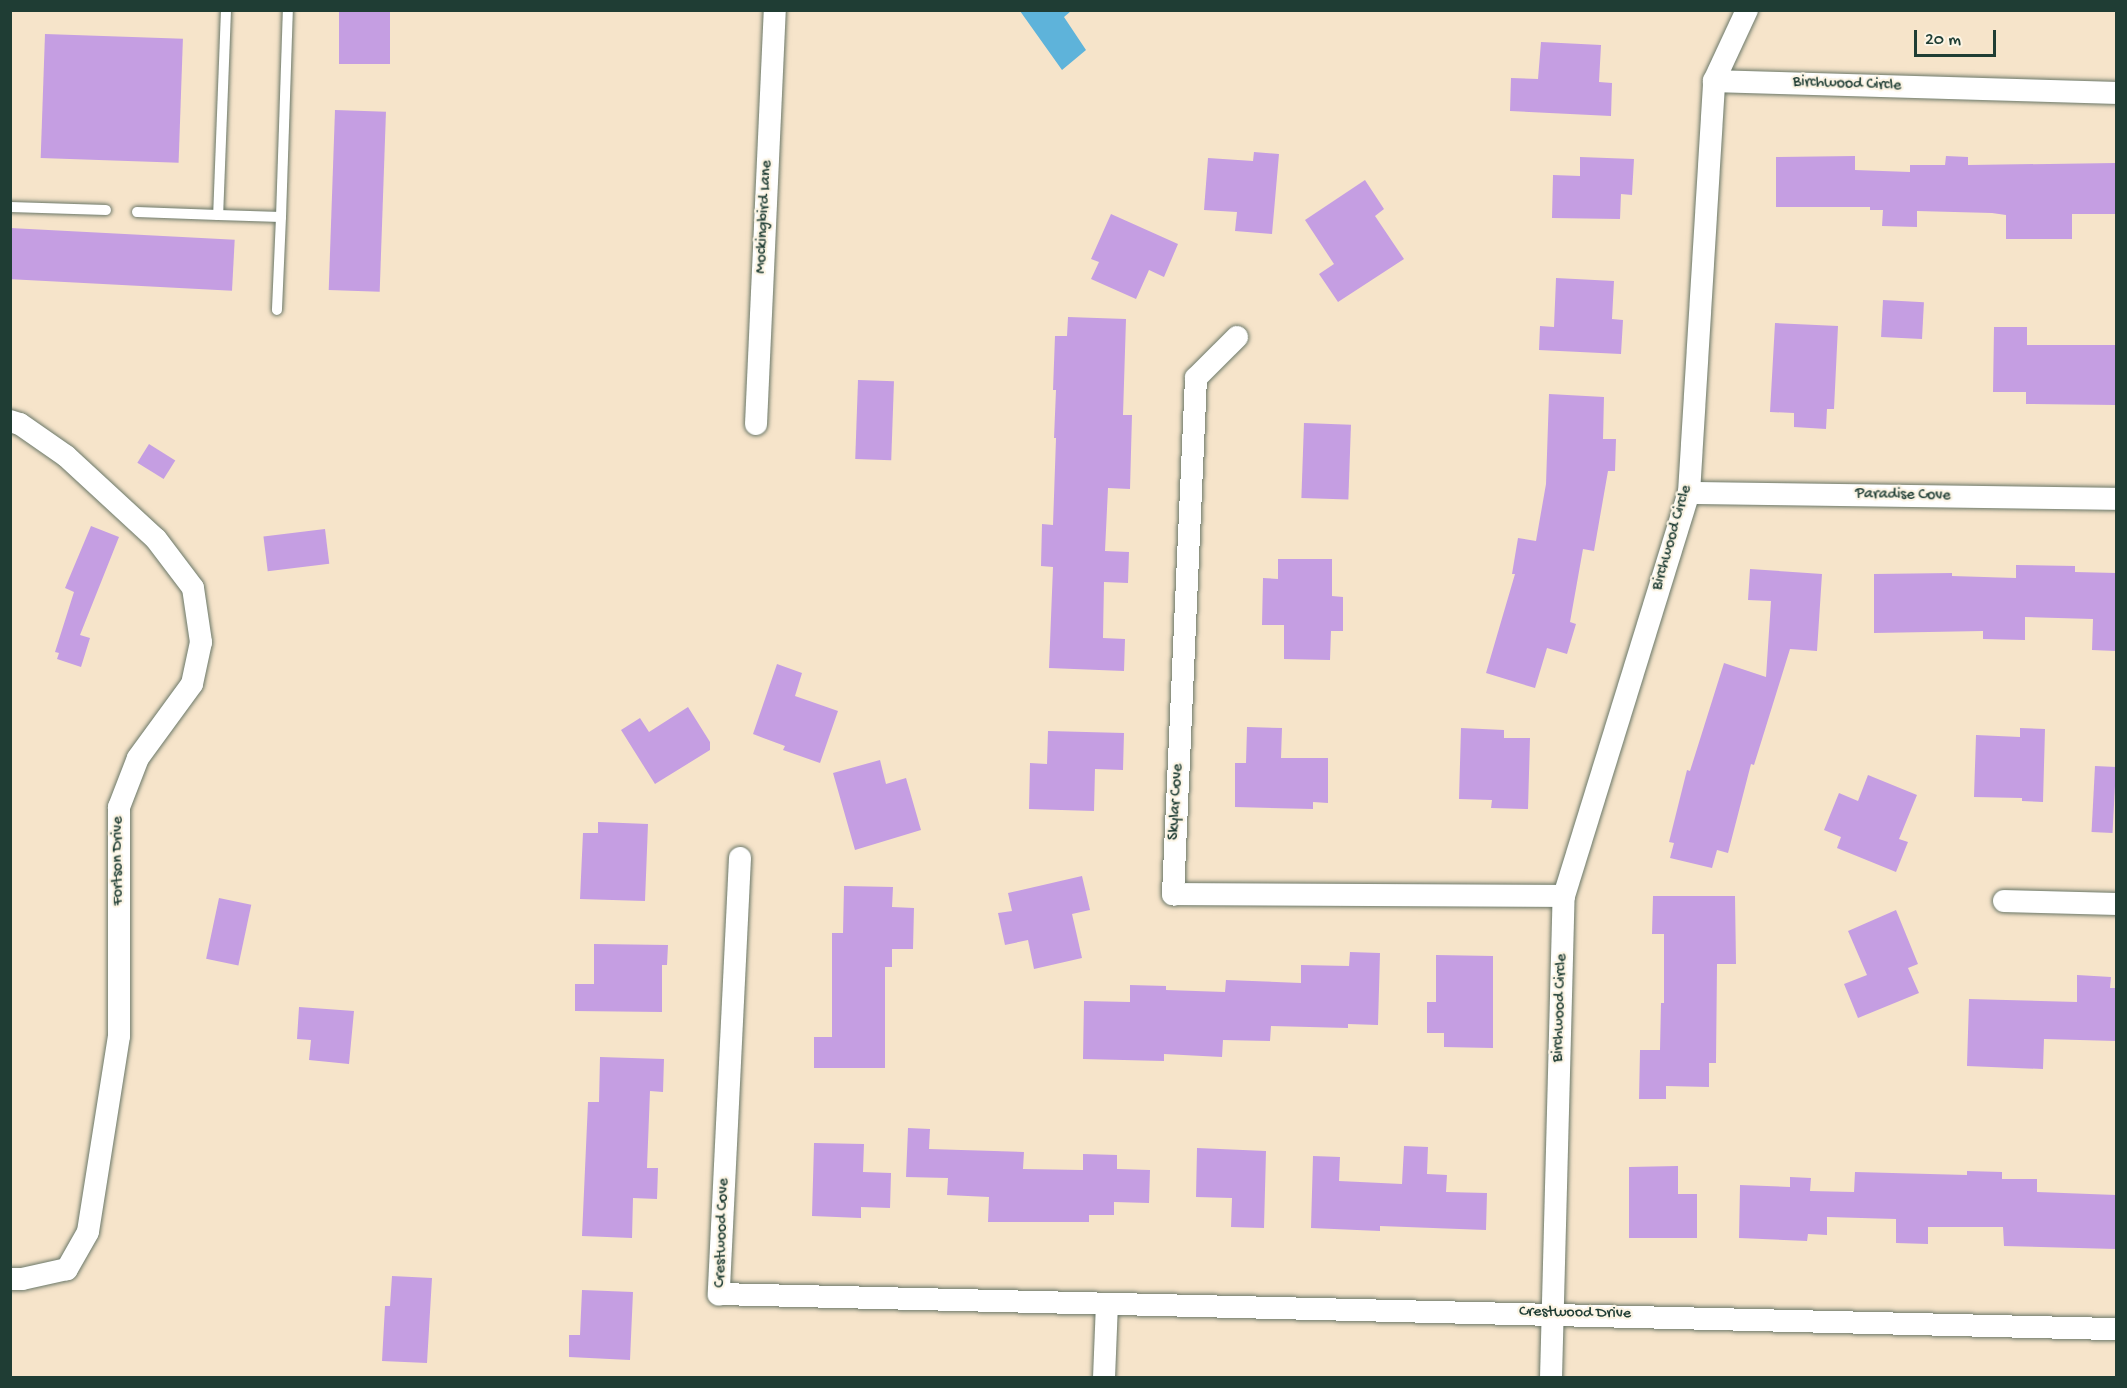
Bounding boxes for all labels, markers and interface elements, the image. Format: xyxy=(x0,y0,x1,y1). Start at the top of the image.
scale bar xyxy=(1917,18,2000,56)
text: 20 m xyxy=(1925,30,1961,51)
street label: Birchwood Circle xyxy=(1792,74,1902,96)
street label: Mockingbird Lane xyxy=(752,160,778,274)
street label: Birchwood Circle xyxy=(1649,483,1697,593)
street label: Paradise Cove xyxy=(1855,486,1951,506)
street label: Skylar Cove xyxy=(1165,763,1189,841)
street label: Fortson Drive xyxy=(109,816,129,906)
street label: Birchwood Circle xyxy=(1550,953,1572,1063)
street label: Crestwood Cove xyxy=(711,1178,735,1288)
street label: Crestwood Drive xyxy=(1519,1303,1631,1325)

